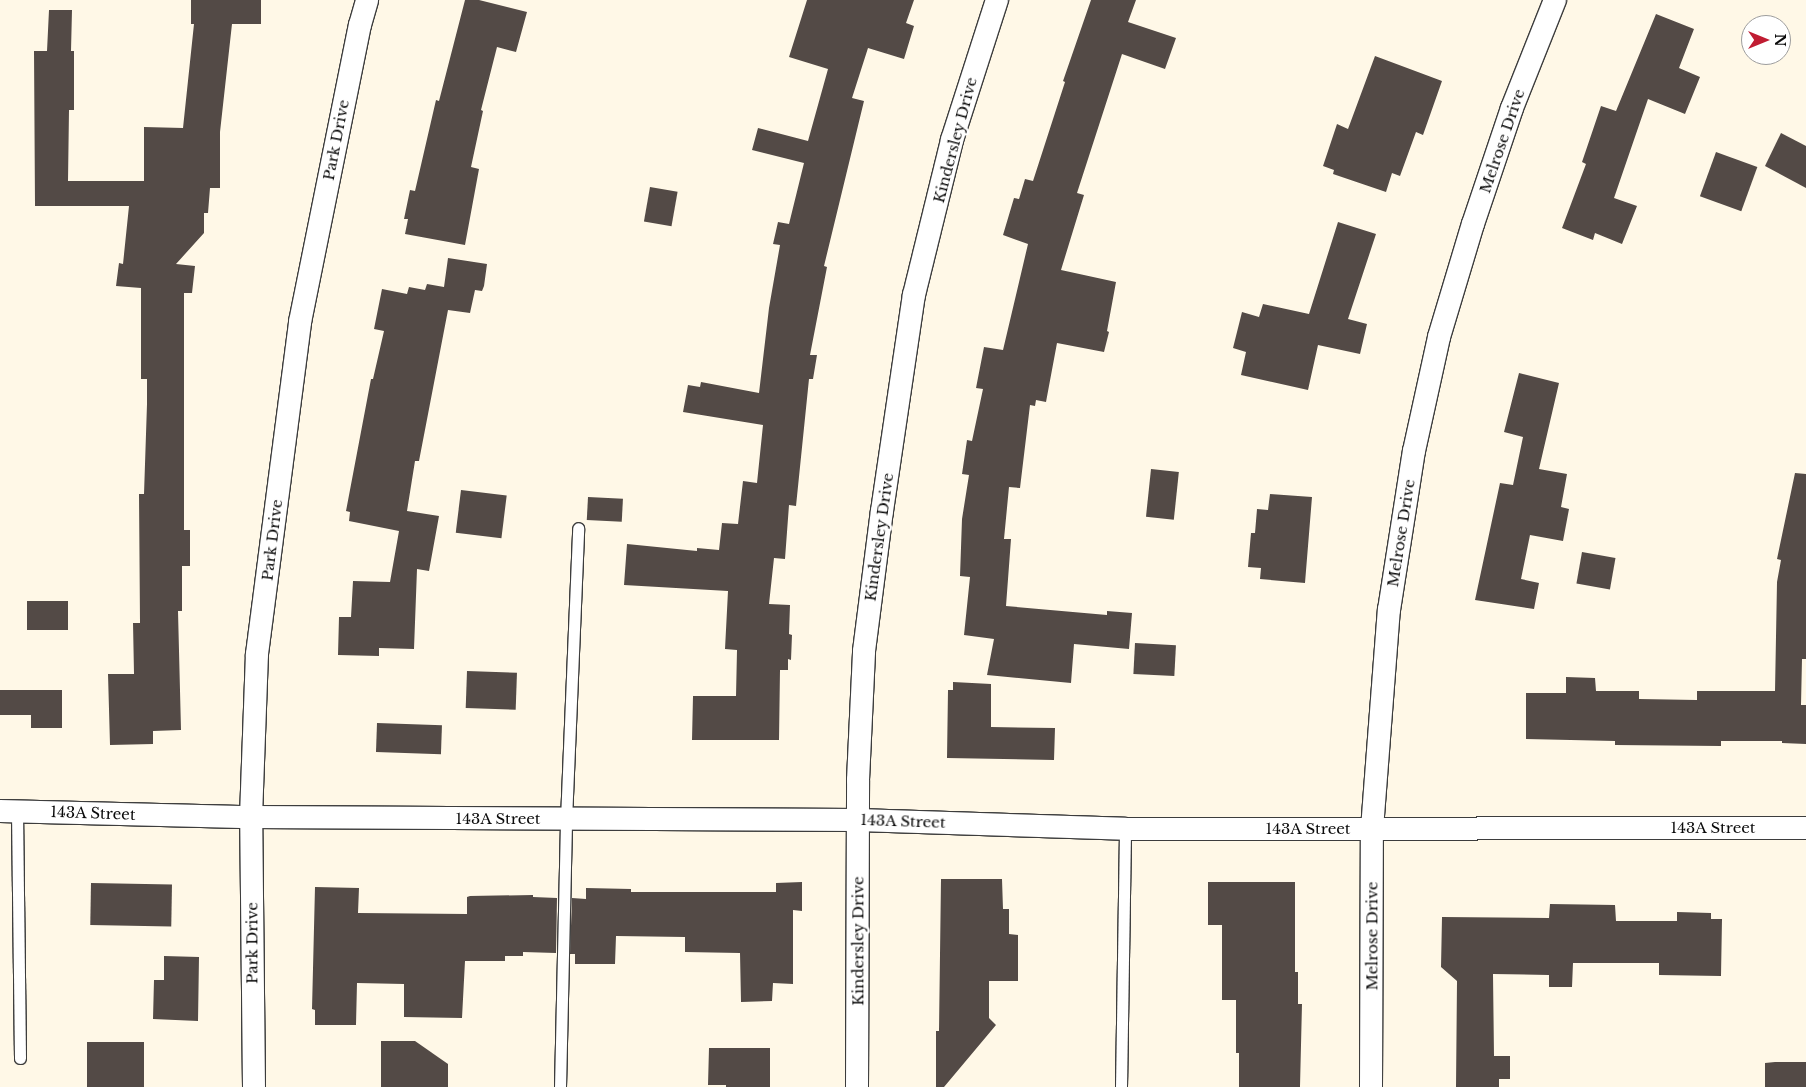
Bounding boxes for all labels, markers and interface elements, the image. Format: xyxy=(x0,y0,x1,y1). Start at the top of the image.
north arrow xyxy=(1741,15,1791,65)
text: N xyxy=(1771,33,1789,47)
street label: Kindersley Drive xyxy=(930,75,980,205)
street label: Melrose Drive xyxy=(1476,87,1528,195)
street label: Park Drive xyxy=(319,98,353,182)
street label: Kindersley Drive xyxy=(861,471,897,603)
street label: Melrose Drive xyxy=(1384,478,1418,588)
street label: Park Drive xyxy=(258,498,286,582)
street label: 143A Street xyxy=(50,803,136,823)
street label: 143A Street xyxy=(455,810,541,828)
street label: 143A Street xyxy=(860,811,946,831)
street label: 143A Street xyxy=(1670,819,1756,837)
street label: 143A Street xyxy=(1265,820,1351,838)
street label: Kindersley Drive xyxy=(849,876,867,1006)
street label: Melrose Drive xyxy=(1363,882,1381,990)
street label: Park Drive xyxy=(243,902,261,984)

